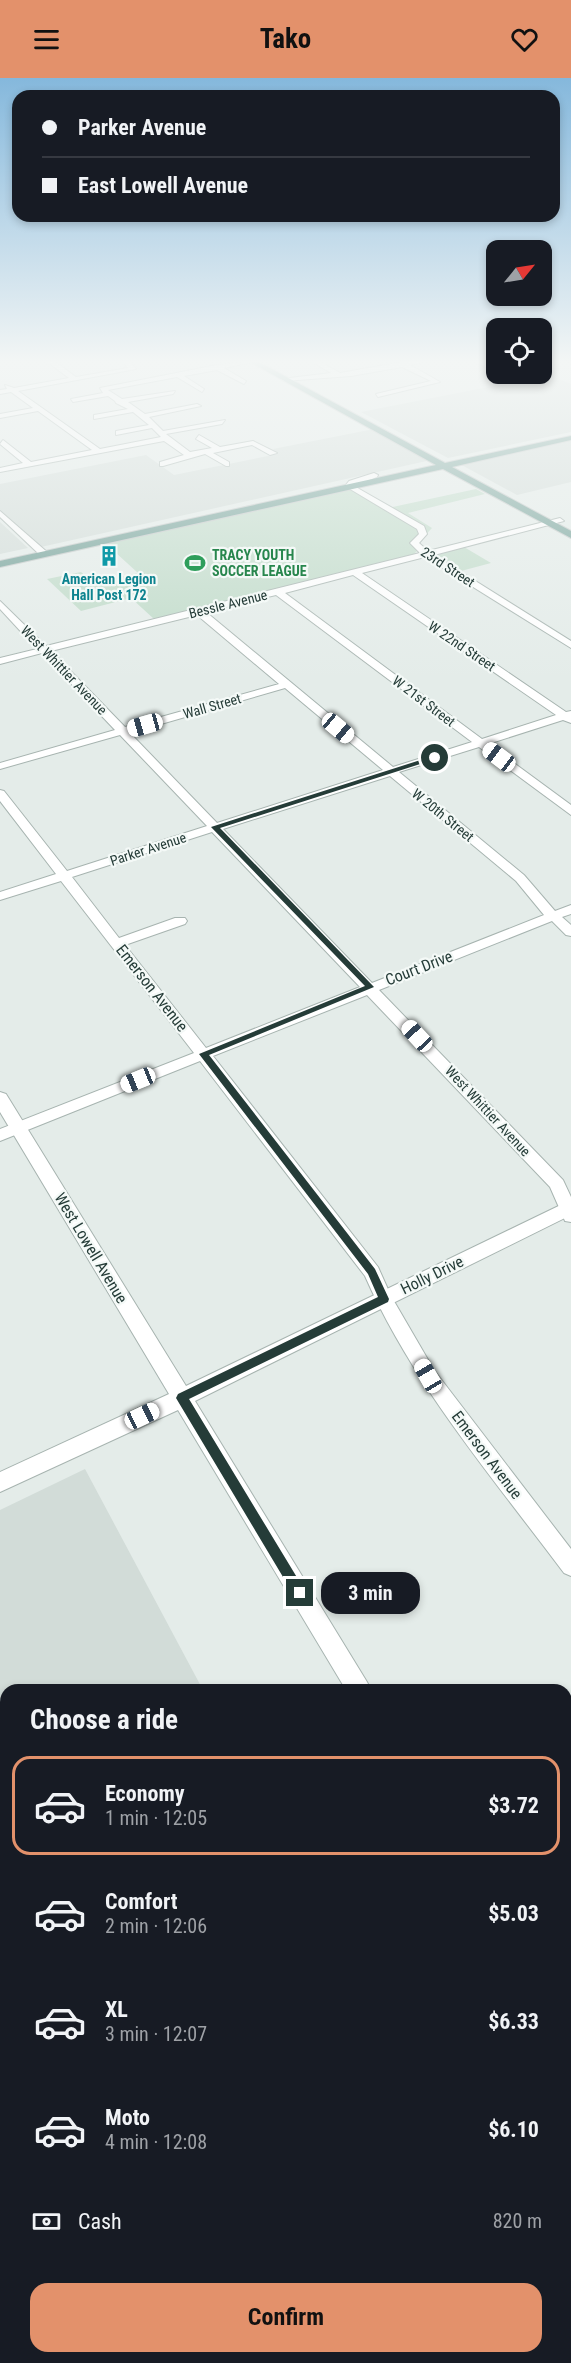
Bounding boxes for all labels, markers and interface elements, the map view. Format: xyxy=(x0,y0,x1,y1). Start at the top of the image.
icon: menu xyxy=(30,23,63,56)
text: Tako xyxy=(260,23,311,55)
icon: heart xyxy=(508,23,541,56)
text: Parker Avenue xyxy=(78,115,206,140)
text: East Lowell Avenue xyxy=(78,173,248,198)
north arrow xyxy=(486,240,552,306)
map controls xyxy=(486,240,552,384)
button: locate xyxy=(486,318,552,384)
building icon: American Legion Hall Post 172 xyxy=(97,544,121,568)
street label: 23rd Street xyxy=(418,544,478,590)
place label: TRACY YOUTH SOCCER LEAGUE xyxy=(212,547,307,579)
sports icon: TRACY YOUTH SOCCER LEAGUE xyxy=(183,551,207,575)
place label: American Legion Hall Post 172 xyxy=(62,571,156,603)
street label: Bessle Avenue xyxy=(187,586,269,621)
street label: W 22nd Street xyxy=(425,618,499,674)
street label: West Whittier Avenue xyxy=(18,622,111,718)
street label: W 21st Street xyxy=(390,672,458,730)
street label: Wall Street xyxy=(181,690,243,722)
car xyxy=(318,710,358,746)
car xyxy=(125,711,165,739)
car xyxy=(479,739,519,775)
route start xyxy=(421,744,448,771)
street label: W 20th Street xyxy=(409,785,477,845)
street label: Parker Avenue xyxy=(108,829,189,869)
street label: Emerson Avenue xyxy=(112,941,192,1035)
street label: Court Drive xyxy=(383,947,455,989)
car xyxy=(398,1017,436,1055)
street label: West Whittier Avenue xyxy=(442,1063,534,1160)
car xyxy=(118,1065,158,1095)
street label: West Lowell Avenue xyxy=(50,1189,132,1307)
street label: Holly Drive xyxy=(397,1252,467,1298)
car xyxy=(411,1356,445,1396)
car xyxy=(122,1400,162,1432)
street label: Emerson Avenue xyxy=(448,1407,526,1503)
callout: 3 min xyxy=(321,1572,420,1614)
route end xyxy=(286,1579,313,1606)
text: 3 min xyxy=(348,1581,393,1605)
text: Choose a ride xyxy=(30,1704,178,1736)
icon: car xyxy=(33,1779,87,1833)
text: Economy xyxy=(105,1781,185,1806)
text: $3.72 xyxy=(488,1793,539,1818)
text: 1 min · 12:05 xyxy=(105,1806,207,1830)
icon: car xyxy=(33,1887,87,1941)
text: Comfort xyxy=(105,1889,178,1914)
text: $5.03 xyxy=(488,1901,539,1926)
text: 2 min · 12:06 xyxy=(105,1914,207,1938)
icon: car xyxy=(33,1995,87,2049)
text: XL xyxy=(105,1997,128,2022)
text: $6.33 xyxy=(488,2009,539,2034)
text: 3 min · 12:07 xyxy=(105,2022,207,2046)
icon: car xyxy=(33,2103,87,2157)
text: Moto xyxy=(105,2105,150,2130)
text: $6.10 xyxy=(488,2117,539,2142)
text: 4 min · 12:08 xyxy=(105,2130,207,2154)
icon: cash xyxy=(30,2205,63,2238)
text: Cash xyxy=(78,2209,122,2234)
text: 820 m xyxy=(493,2209,542,2233)
button: Confirm xyxy=(30,2283,542,2352)

